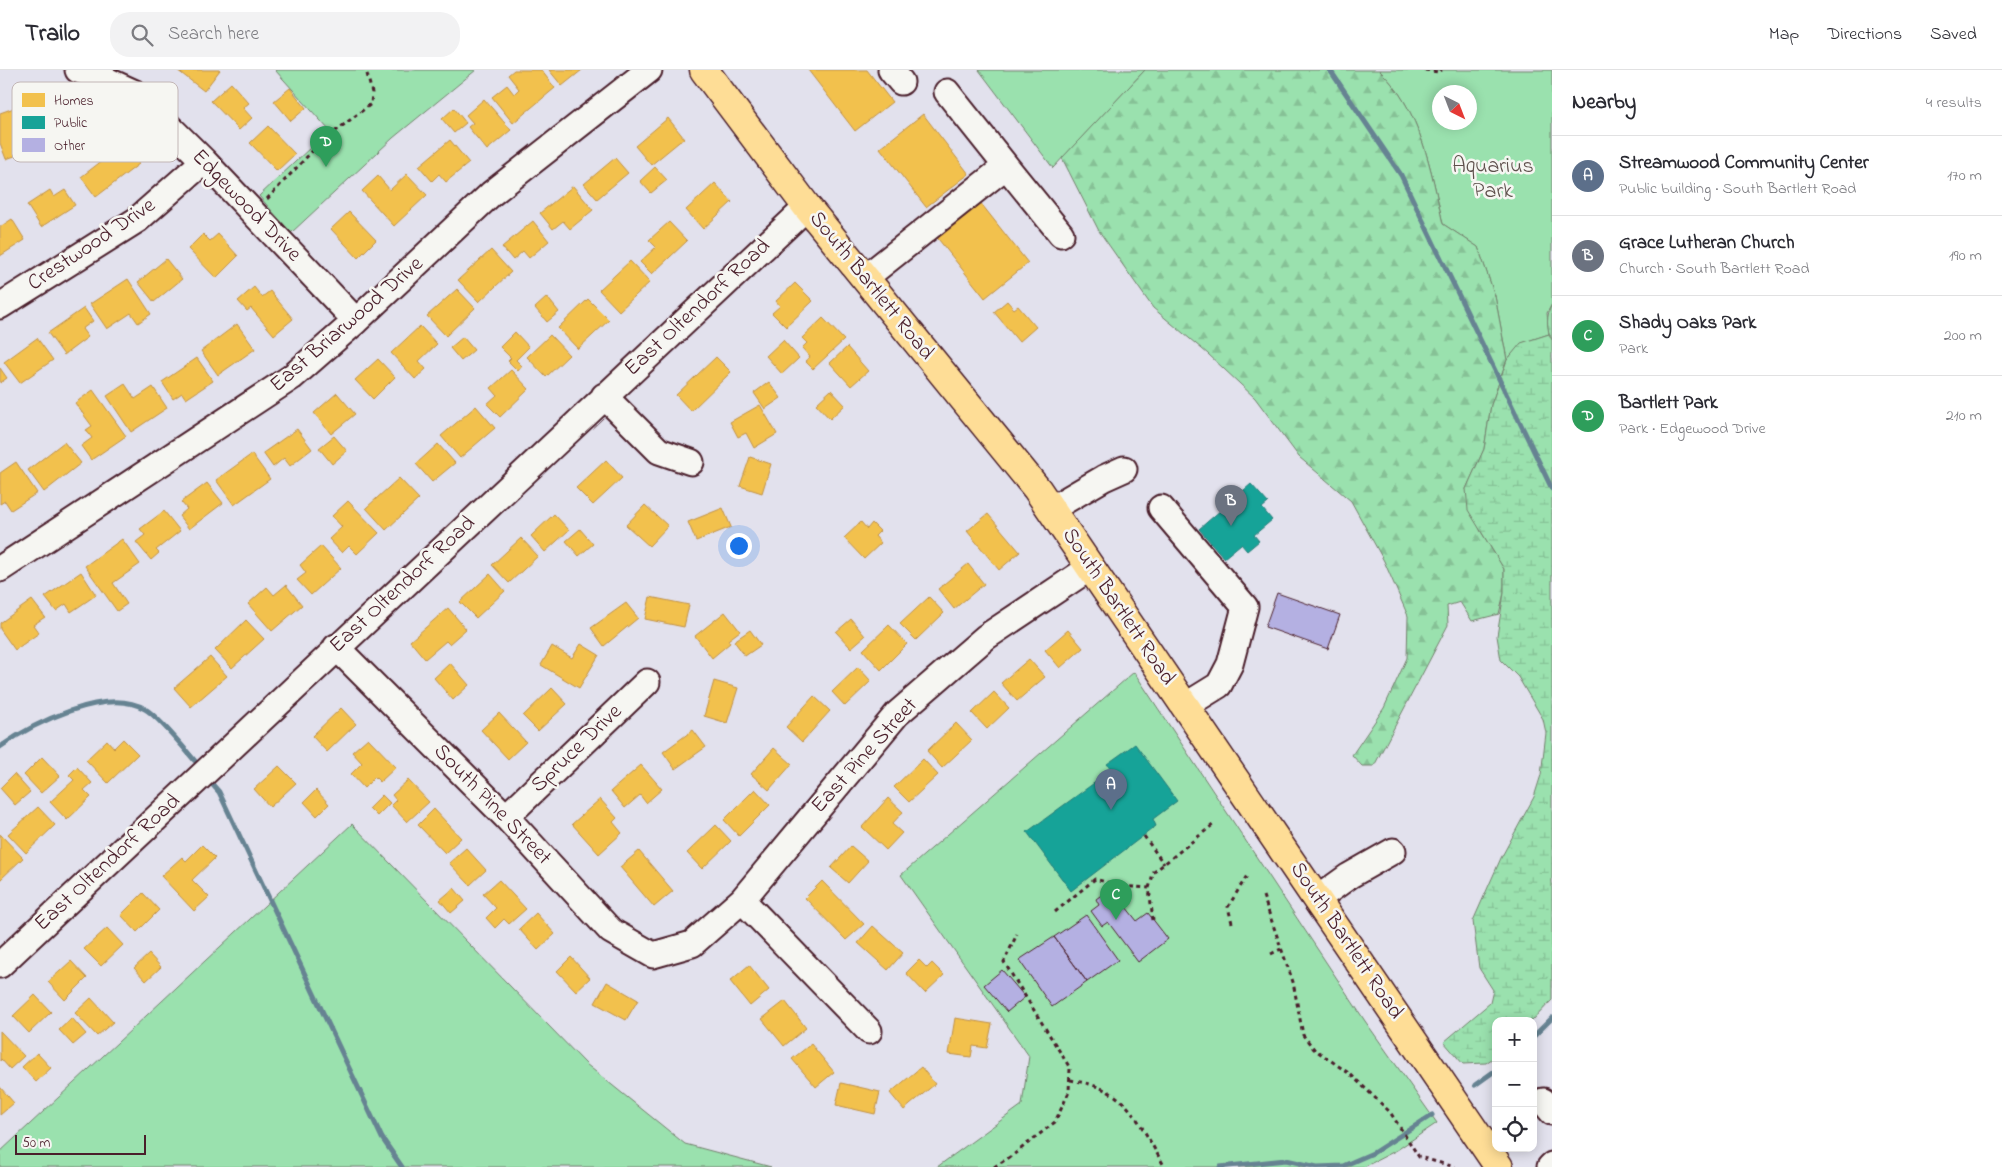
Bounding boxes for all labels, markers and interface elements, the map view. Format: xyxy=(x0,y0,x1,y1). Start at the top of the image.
search box xyxy=(110,12,460,57)
text: Trailo xyxy=(25,17,80,52)
icon: search xyxy=(128,21,156,49)
text: Search here xyxy=(168,21,259,48)
text: Map xyxy=(1769,22,1799,48)
text: Directions xyxy=(1827,22,1902,48)
text: Saved xyxy=(1930,22,1977,48)
legend xyxy=(12,82,178,162)
north arrow xyxy=(1432,85,1477,130)
text: Nearby xyxy=(1572,88,1636,118)
text: Homes xyxy=(54,91,94,112)
text: 4 results xyxy=(1926,91,1982,115)
text: Public xyxy=(54,113,88,134)
pin: D xyxy=(310,126,342,167)
text: Other xyxy=(54,136,86,157)
street label: Edgewood Drive xyxy=(183,142,308,271)
text: Streamwood Community Center xyxy=(1619,150,1869,177)
park label: Aquarius Park xyxy=(1452,151,1534,208)
text: A xyxy=(1583,164,1593,188)
text: 170 m xyxy=(1947,164,1982,188)
text: Public building · South Bartlett Road xyxy=(1619,177,1856,201)
street label: Crestwood Drive xyxy=(22,190,163,300)
street label: South Bartlett Road xyxy=(801,204,941,368)
text: Grace Lutheran Church xyxy=(1619,230,1794,257)
street label: East Oltendorf Road xyxy=(618,232,778,384)
text: B xyxy=(1583,244,1593,268)
text: 190 m xyxy=(1949,244,1982,268)
street label: East Briarwood Drive xyxy=(263,249,431,401)
text: Church · South Bartlett Road xyxy=(1619,257,1809,281)
text: Shady Oaks Park xyxy=(1619,310,1756,337)
text: C xyxy=(1584,324,1592,348)
text: 200 m xyxy=(1944,324,1982,348)
text: Park xyxy=(1619,337,1648,361)
text: Bartlett Park xyxy=(1619,390,1718,417)
text: D xyxy=(1582,404,1594,428)
text: 210 m xyxy=(1946,404,1982,428)
text: Park · Edgewood Drive xyxy=(1619,417,1766,441)
pin: B xyxy=(1215,485,1247,526)
street label: East Oltendorf Road xyxy=(323,509,483,661)
street label: South Bartlett Road xyxy=(1053,522,1183,692)
your location xyxy=(726,533,752,559)
street label: East Pine Street xyxy=(804,690,926,821)
street label: Spruce Drive xyxy=(524,697,630,801)
street label: South Pine Street xyxy=(425,737,559,874)
pin: A xyxy=(1095,769,1127,810)
street label: East Oltendorf Road xyxy=(28,787,188,939)
street label: South Bartlett Road xyxy=(1281,856,1411,1026)
pin: C xyxy=(1100,879,1132,920)
map controls xyxy=(1492,1017,1537,1152)
button: + xyxy=(1492,1017,1537,1062)
button: − xyxy=(1492,1062,1537,1107)
button: locate xyxy=(1492,1107,1537,1152)
scale bar xyxy=(15,1132,146,1155)
text: 50 m xyxy=(22,1133,50,1154)

